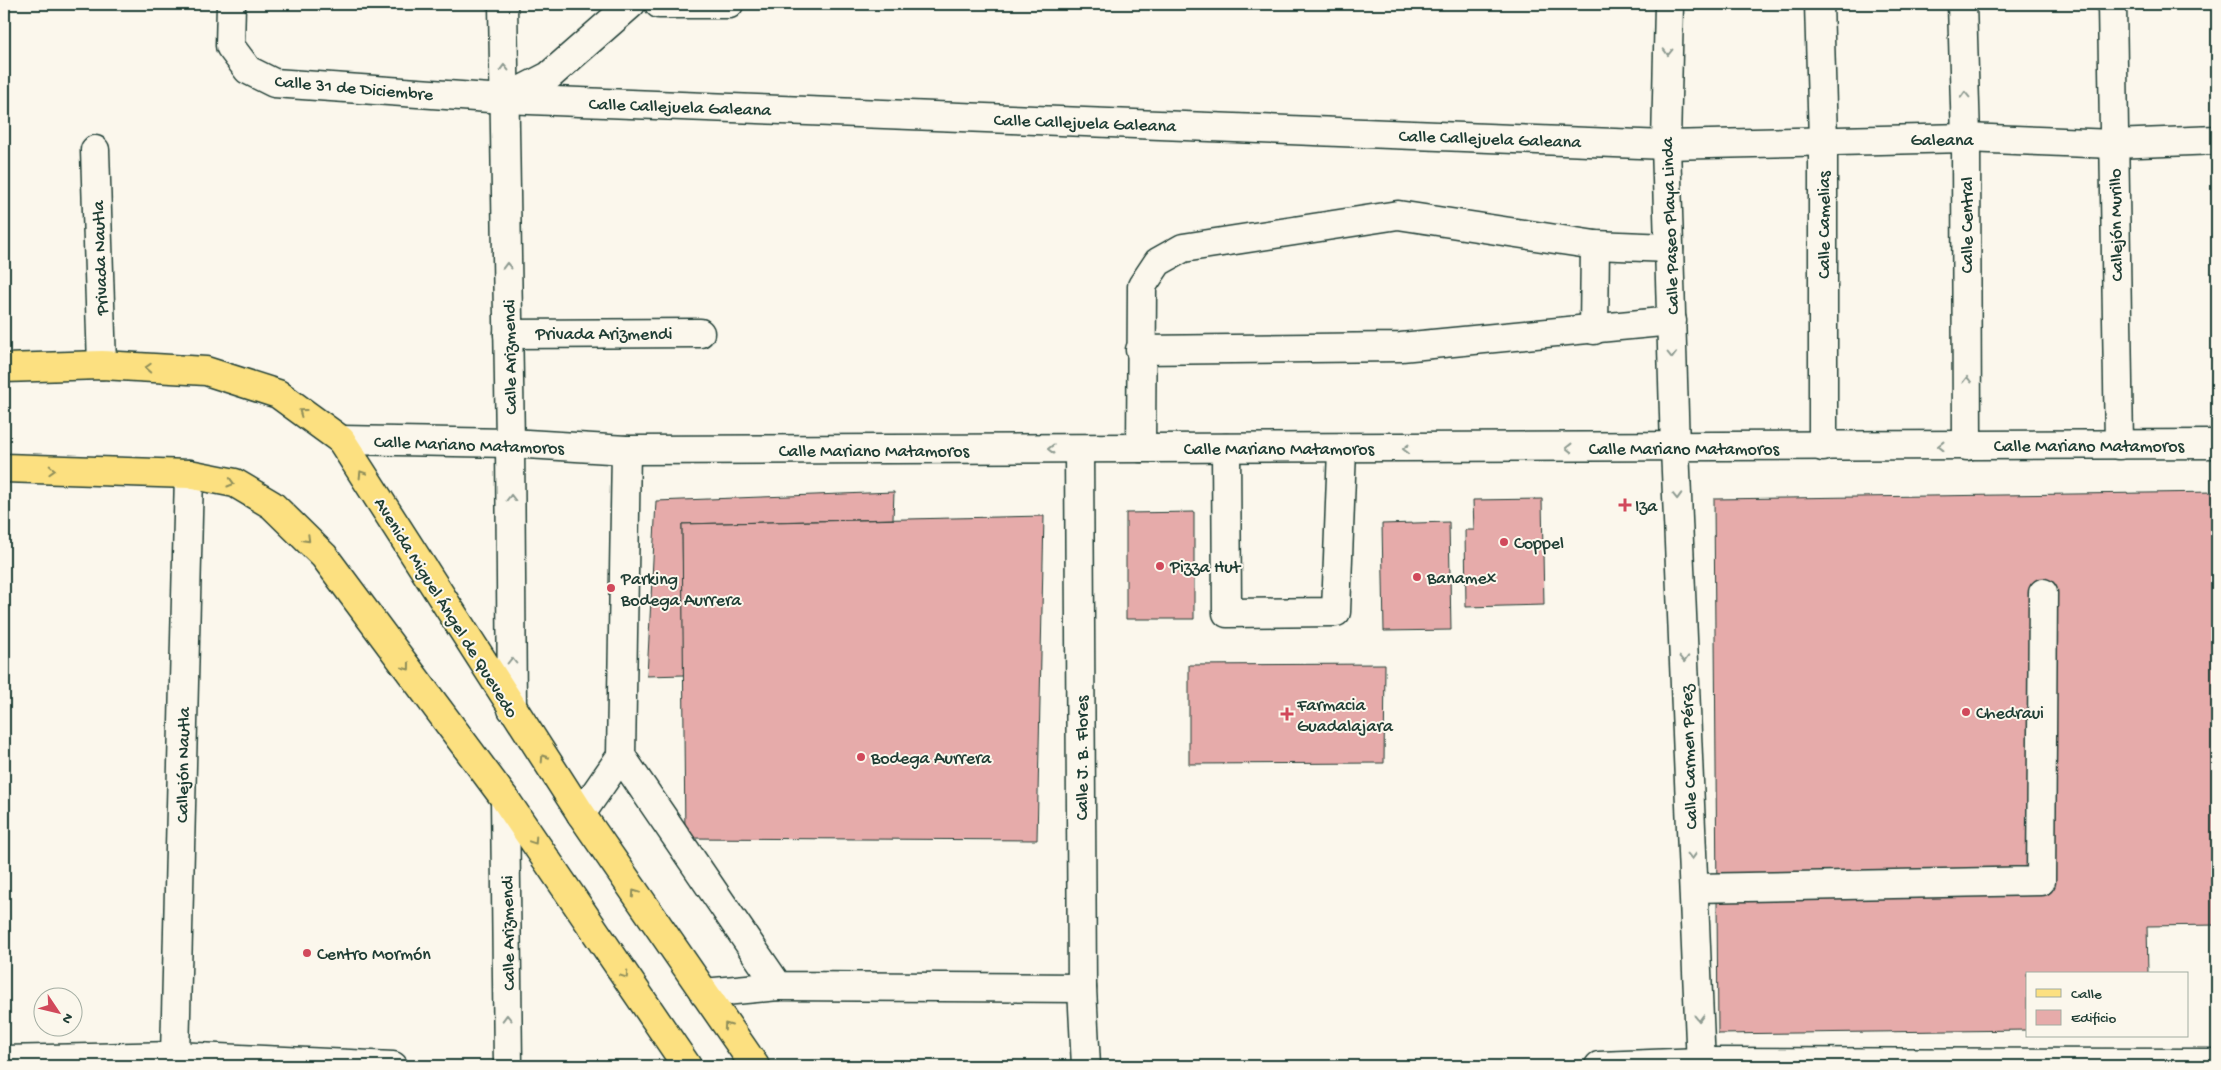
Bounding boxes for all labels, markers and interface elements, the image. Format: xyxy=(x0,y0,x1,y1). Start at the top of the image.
one-way arrow xyxy=(1663,49,1673,57)
one-way arrow xyxy=(499,64,509,72)
street label: Calle 31 de Diciembre xyxy=(274,72,435,107)
one-way arrow xyxy=(1959,90,1970,98)
street label: Calle Callejuela Galeana xyxy=(588,95,772,122)
street label: Calle Callejuela Galeana xyxy=(993,111,1177,138)
street label: Calle Callejuela Galeana xyxy=(1398,127,1582,154)
street label: Galeana xyxy=(1910,131,1975,152)
street label: Calle Paseo Playa Linda xyxy=(1658,136,1685,315)
street label: Callejón Murillo xyxy=(2106,168,2129,282)
street label: Calle Camelias xyxy=(1815,170,1836,279)
street label: Calle Central xyxy=(1958,177,1979,273)
street label: Privada Nautla xyxy=(89,199,114,316)
one-way arrow xyxy=(502,261,512,269)
street label: Calle Arizmendi xyxy=(500,299,523,415)
street label: Privada Arizmendi xyxy=(535,325,673,346)
one-way arrow xyxy=(1667,351,1678,359)
one-way arrow xyxy=(144,362,152,373)
one-way arrow xyxy=(1962,375,1972,383)
one-way arrow xyxy=(299,409,308,417)
street label: Calle Mariano Matamoros xyxy=(373,433,566,460)
street label: Calle Mariano Matamoros xyxy=(1994,437,2186,458)
street label: Calle Mariano Matamoros xyxy=(1184,440,1376,461)
street label: Calle Mariano Matamoros xyxy=(1589,440,1781,461)
one-way arrow xyxy=(1937,441,1944,451)
street label: Calle Mariano Matamoros xyxy=(779,442,971,463)
one-way arrow xyxy=(1564,443,1572,453)
one-way arrow xyxy=(1047,444,1054,454)
one-way arrow xyxy=(1402,444,1410,454)
one-way arrow xyxy=(49,464,57,475)
one-way arrow xyxy=(359,470,368,479)
one-way arrow xyxy=(227,478,235,488)
one-way arrow xyxy=(1672,493,1682,501)
street label: Avenida Miguel Ángel de Quevedo xyxy=(368,494,522,722)
one-way arrow xyxy=(506,494,516,502)
place label: Iza xyxy=(1635,497,1658,518)
marker: Iza xyxy=(1619,499,1631,511)
one-way arrow xyxy=(301,533,310,542)
place label: Coppel xyxy=(1514,534,1564,555)
marker: Coppel xyxy=(1498,536,1510,548)
place label: Pizza Hut xyxy=(1169,558,1242,579)
marker: Pizza Hut xyxy=(1154,560,1166,572)
place label: Banamex xyxy=(1426,569,1497,590)
place label: Parking Bodega Aurrera xyxy=(620,570,742,612)
marker: Banamex xyxy=(1411,571,1423,583)
marker: Parking Bodega Aurrera xyxy=(605,582,617,594)
one-way arrow xyxy=(1679,655,1689,663)
one-way arrow xyxy=(507,656,517,664)
one-way arrow xyxy=(401,661,409,670)
street label: Calle Carmen Pérez xyxy=(1677,683,1704,830)
street label: Calle J. B. Flores xyxy=(1073,694,1094,820)
place label: Farmacia Guadalajara xyxy=(1296,696,1394,738)
place label: Chedraui xyxy=(1976,704,2044,725)
street label: Callejón Nautla xyxy=(173,706,196,823)
marker: Chedraui xyxy=(1960,706,1972,718)
marker: Farmacia Guadalajara xyxy=(1281,708,1293,720)
place label: Bodega Aurrera xyxy=(870,749,992,770)
marker: Bodega Aurrera xyxy=(855,751,867,763)
one-way arrow xyxy=(541,754,550,764)
one-way arrow xyxy=(528,835,537,844)
one-way arrow xyxy=(1687,852,1698,860)
street label: Calle Arizmendi xyxy=(498,875,521,991)
one-way arrow xyxy=(632,889,641,898)
place label: Centro Mormón xyxy=(317,945,431,966)
marker: Centro Mormón xyxy=(301,947,313,959)
one-way arrow xyxy=(619,969,628,979)
legend xyxy=(2026,972,2188,1038)
text: Calle xyxy=(2071,986,2102,1004)
north arrow xyxy=(32,988,82,1038)
text: N xyxy=(57,1009,76,1027)
text: Edificio xyxy=(2071,1010,2117,1028)
one-way arrow xyxy=(502,1013,513,1021)
one-way arrow xyxy=(1694,1015,1704,1023)
one-way arrow xyxy=(724,1022,733,1032)

